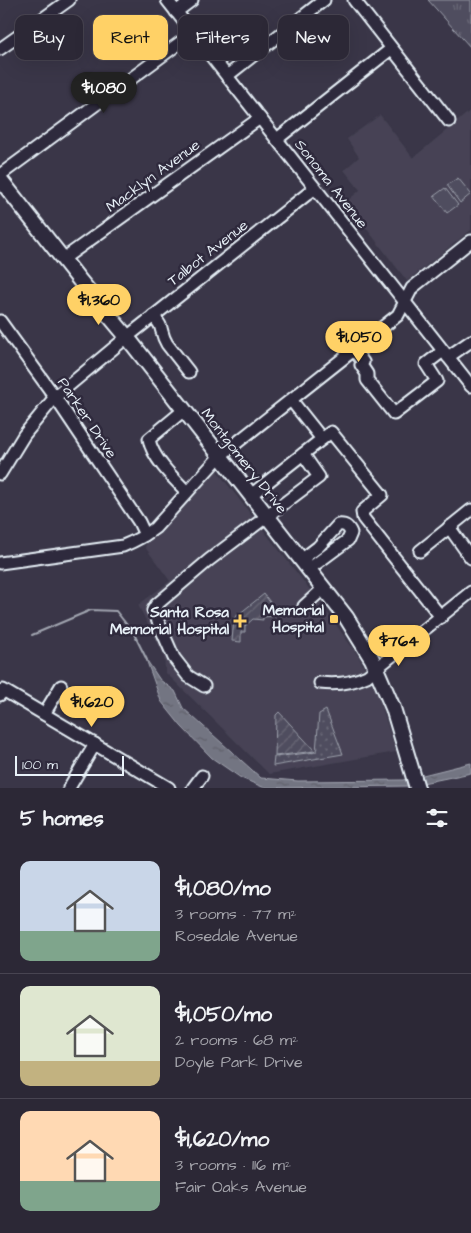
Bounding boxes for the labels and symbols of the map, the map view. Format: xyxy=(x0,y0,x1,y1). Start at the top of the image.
pin: $1,080 xyxy=(63,72,145,114)
street label: Macklyn Avenue xyxy=(102,135,205,218)
street label: Sonoma Avenue xyxy=(289,135,373,233)
street label: Talbot Avenue xyxy=(163,215,253,291)
pin: $1,360 xyxy=(58,284,140,326)
pin: $1,050 xyxy=(318,320,400,363)
street label: Parker Drive xyxy=(52,373,122,463)
street label: Montgomery Drive xyxy=(195,404,292,519)
place label: Memorial Hospital xyxy=(263,600,325,638)
place label: Santa Rosa Memorial Hospital xyxy=(110,602,230,640)
marker: Memorial Hospital xyxy=(328,613,340,625)
marker: Santa Rosa Memorial Hospital xyxy=(233,614,247,628)
pin: $764 xyxy=(369,624,429,667)
pin: $1,620 xyxy=(51,686,133,728)
scale bar xyxy=(15,753,124,776)

